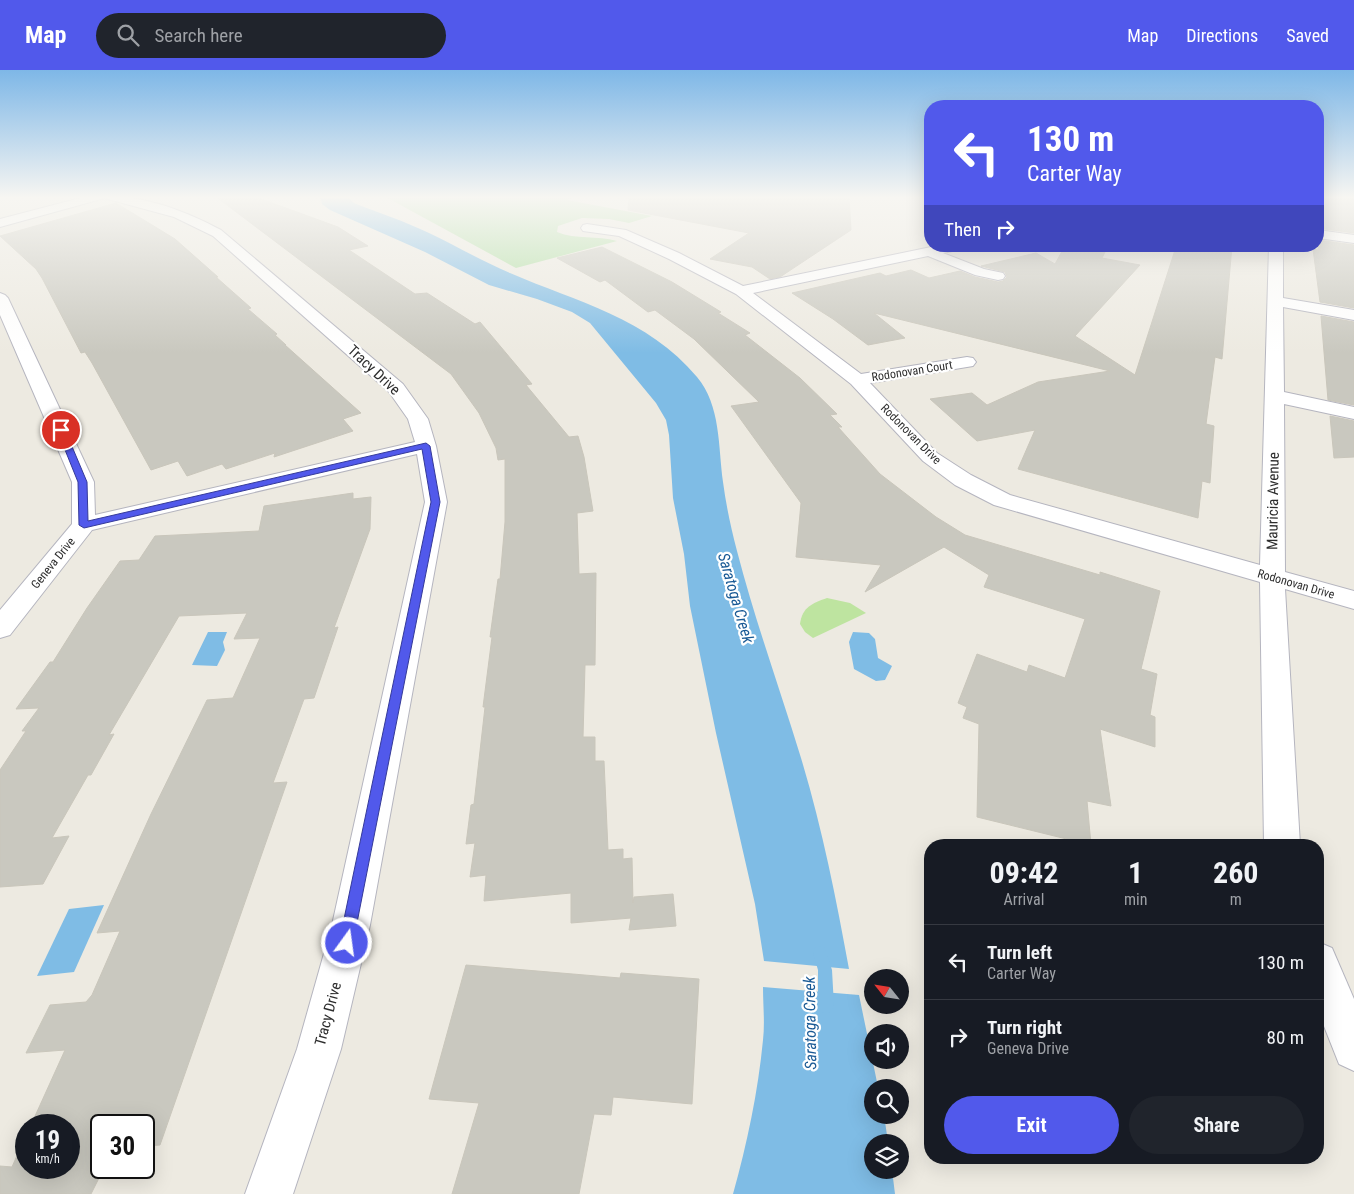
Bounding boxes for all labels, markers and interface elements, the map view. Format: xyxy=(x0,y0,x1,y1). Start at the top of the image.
search box xyxy=(96,13,446,58)
text: Map xyxy=(25,21,66,49)
icon: search xyxy=(114,21,142,49)
text: Search here xyxy=(154,24,243,47)
text: Map xyxy=(1127,25,1158,46)
text: Directions xyxy=(1186,25,1258,46)
text: Saved xyxy=(1286,25,1329,46)
text: 130 m xyxy=(1027,119,1114,160)
icon: left xyxy=(944,120,1009,185)
text: Carter Way xyxy=(1027,161,1122,186)
icon: right xyxy=(991,215,1019,243)
text: Then xyxy=(944,218,981,241)
street label: Tracy Drive xyxy=(344,341,404,399)
street label: Rodonovan Court xyxy=(871,358,954,384)
street label: Rodonovan Drive xyxy=(878,401,944,467)
pin xyxy=(40,409,82,451)
icon: arrive xyxy=(47,416,75,444)
street label: Mauricia Avenue xyxy=(1263,452,1283,550)
street label: Geneva Drive xyxy=(28,534,78,591)
water label: Saratoga Creek xyxy=(714,551,758,646)
street label: Rodonovan Drive xyxy=(1256,566,1336,602)
text: 09:42 xyxy=(990,855,1058,890)
text: 1 xyxy=(1128,855,1143,890)
text: 260 xyxy=(1213,855,1258,890)
text: Arrival xyxy=(1004,890,1044,909)
text: min xyxy=(1124,890,1147,909)
text: m xyxy=(1230,890,1242,909)
position arrow xyxy=(320,916,372,968)
text: Turn left xyxy=(987,941,1052,964)
icon: left xyxy=(944,948,972,976)
text: 130 m xyxy=(1257,951,1304,974)
text: Carter Way xyxy=(987,964,1056,983)
north arrow xyxy=(864,969,909,1014)
map controls xyxy=(864,969,909,1179)
water label: Saratoga Creek xyxy=(800,975,820,1070)
street label: Tracy Drive xyxy=(311,980,345,1048)
text: Turn right xyxy=(987,1016,1062,1039)
icon: right xyxy=(944,1023,972,1051)
button: sound xyxy=(864,1024,909,1069)
text: 80 m xyxy=(1267,1026,1304,1049)
text: Geneva Drive xyxy=(987,1039,1069,1058)
button: search xyxy=(864,1079,909,1124)
button: Exit xyxy=(944,1096,1119,1154)
button: Share xyxy=(1129,1096,1304,1154)
speed limit sign: 30 xyxy=(90,1114,155,1179)
text: 19 xyxy=(35,1126,60,1155)
button: layers xyxy=(864,1134,909,1179)
text: km/h xyxy=(35,1152,60,1166)

